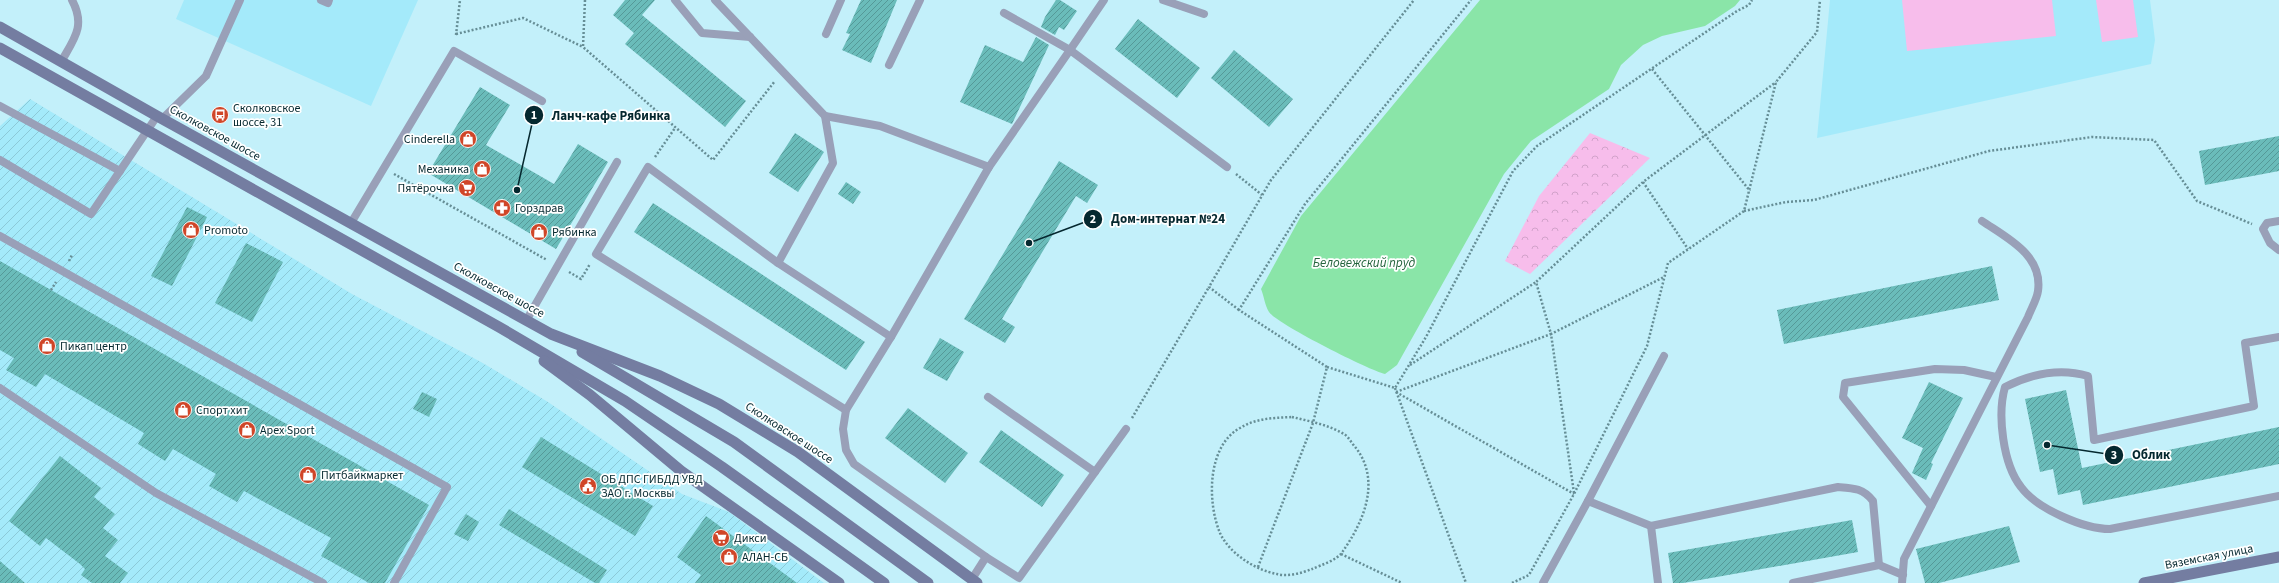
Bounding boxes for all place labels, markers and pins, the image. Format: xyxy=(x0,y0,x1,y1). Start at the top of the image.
place label: Сколковское шоссе, 31 xyxy=(233,100,300,131)
callout: Ланч-кафе Рябинка xyxy=(524,103,678,128)
bus stop icon: Сколковское шоссе, 31 xyxy=(210,105,230,125)
shop icon: Cinderella xyxy=(458,129,478,149)
place label: Cinderella xyxy=(404,131,455,148)
shop icon: Механика xyxy=(472,159,492,179)
place label: Механика xyxy=(418,161,469,178)
supermarket icon: Пятёрочка xyxy=(457,178,477,198)
place label: Пятёрочка xyxy=(398,180,454,197)
pharmacy icon: Горздрав xyxy=(492,198,512,218)
place label: Горздрав xyxy=(515,200,563,217)
callout: Дом-интернат №24 xyxy=(1083,206,1233,231)
shop icon: Promoto xyxy=(181,220,201,240)
place label: Promoto xyxy=(204,222,248,239)
shop icon: Рябинка xyxy=(529,222,549,242)
place label: Рябинка xyxy=(552,224,597,241)
shop icon: Пикап центр xyxy=(37,336,57,356)
place label: Пикап центр xyxy=(60,338,127,355)
shop icon: Спорт хит xyxy=(173,400,193,420)
place label: Спорт хит xyxy=(196,402,248,419)
shop icon: Apex Sport xyxy=(237,420,257,440)
place label: Apex Sport xyxy=(260,422,315,439)
callout: Облик xyxy=(2104,442,2178,467)
shop icon: Питбайкмаркет xyxy=(298,465,318,485)
place label: Питбайкмаркет xyxy=(321,467,404,484)
place label: ОБ ДПС ГИБДД УВД ЗАО г. Москвы xyxy=(601,471,703,502)
public building icon: ОБ ДПС ГИБДД УВД ЗАО г. Москвы xyxy=(578,476,598,496)
supermarket icon: Дикси xyxy=(711,528,731,548)
place label: Дикси xyxy=(734,530,767,547)
shop icon: АЛАН-СБ xyxy=(719,547,739,567)
place label: АЛАН-СБ xyxy=(742,549,788,566)

